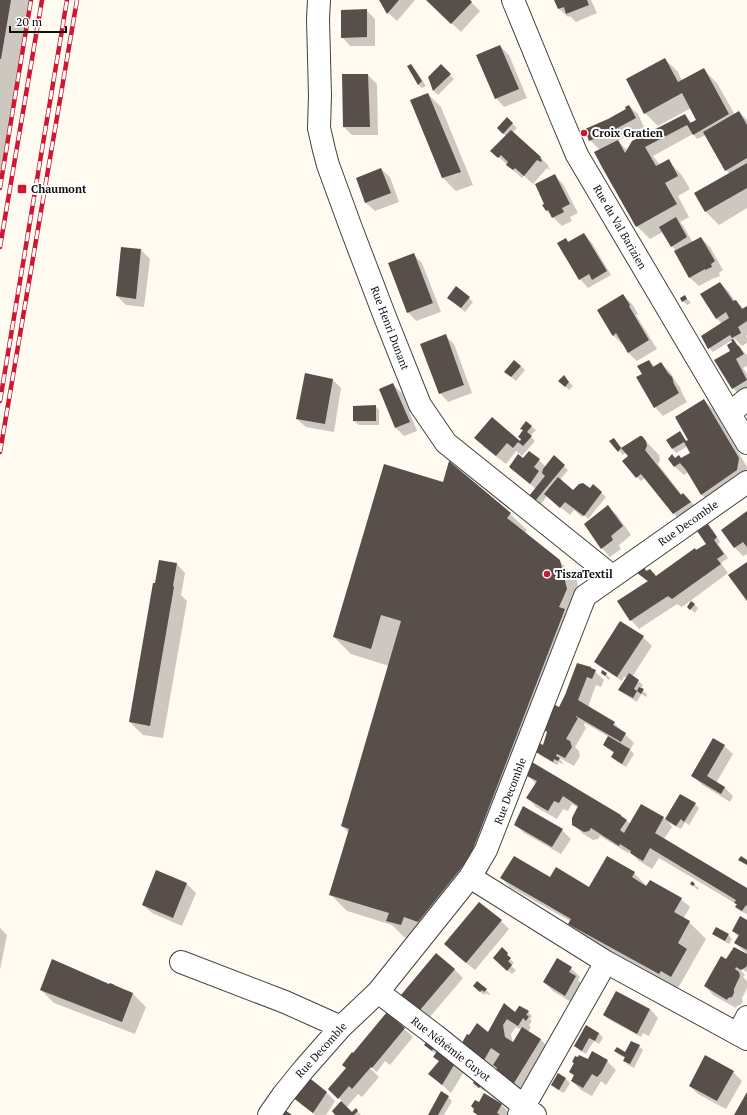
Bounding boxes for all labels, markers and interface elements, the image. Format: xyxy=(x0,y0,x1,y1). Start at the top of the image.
scale bar xyxy=(10,8,66,34)
text: 20 m xyxy=(16,14,43,29)
place label: Croix Gratien xyxy=(592,126,663,140)
marker: Croix Gratien xyxy=(579,128,589,138)
place label: Chaumont xyxy=(31,182,87,196)
street label: Rue du Val Barizien xyxy=(590,182,650,272)
marker: Chaumont xyxy=(16,183,28,195)
street label: Rue Henri Dunant xyxy=(368,284,412,372)
street label: Rue Decomble xyxy=(655,497,721,549)
place label: TiszaTextil xyxy=(555,567,613,581)
marker: TiszaTextil xyxy=(542,569,552,579)
street label: Rue Decomble xyxy=(491,755,529,826)
street label: Rue Néhémie Guyot xyxy=(408,1013,494,1085)
street label: Rue Decomble xyxy=(292,1019,350,1081)

